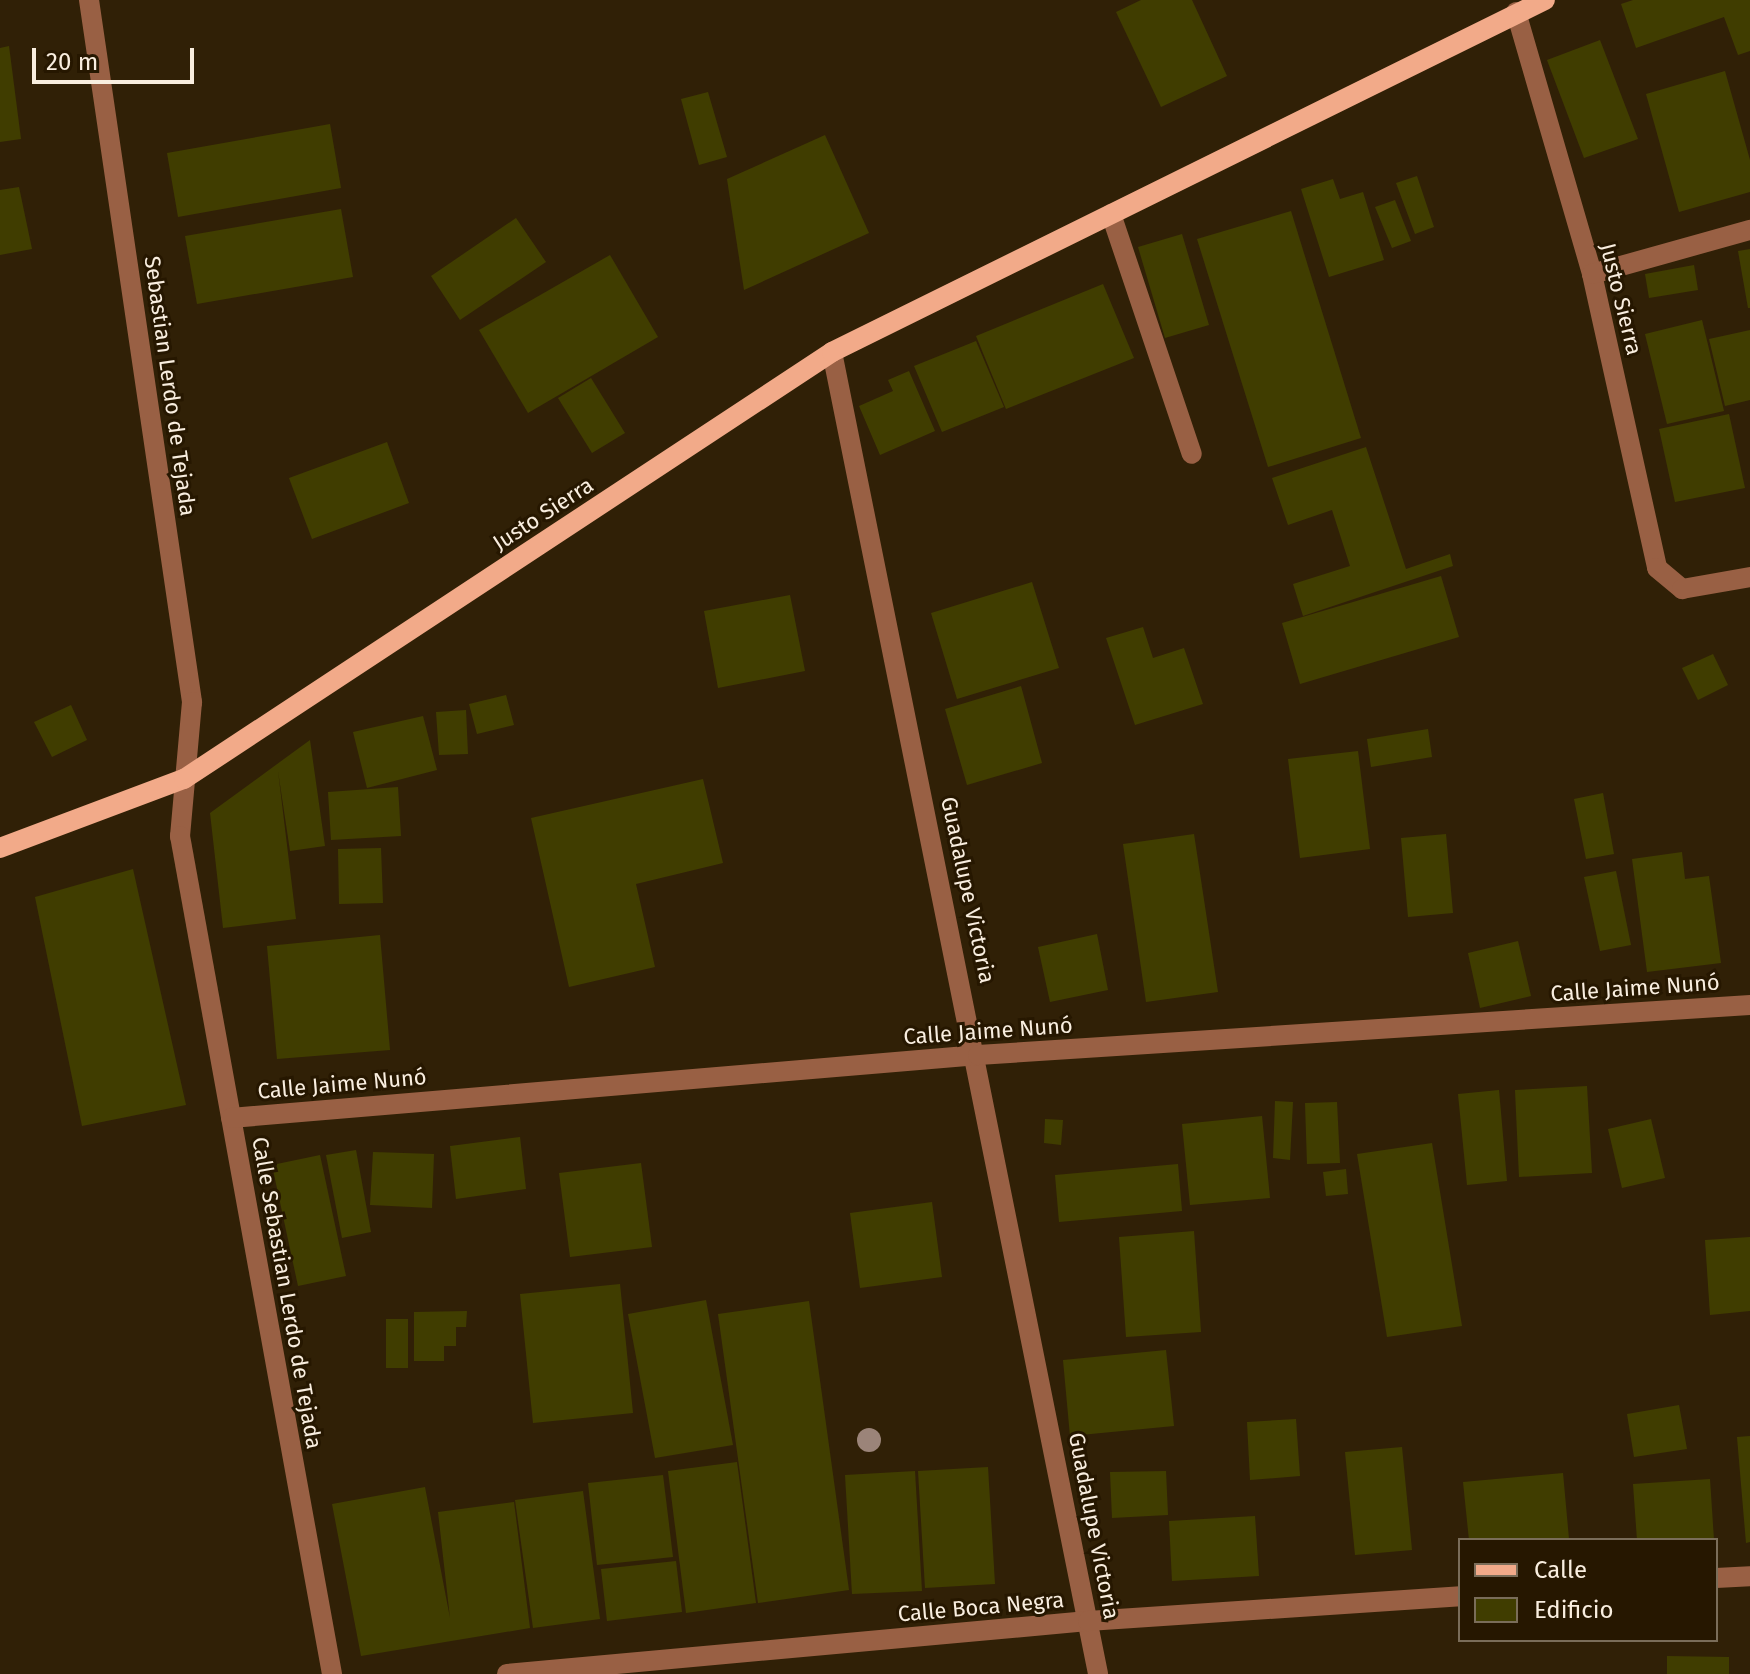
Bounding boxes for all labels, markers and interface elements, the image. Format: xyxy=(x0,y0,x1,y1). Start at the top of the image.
scale bar xyxy=(36,32,198,82)
text: 20 m xyxy=(46,48,98,76)
street label: Justo Sierra xyxy=(1594,240,1648,358)
street label: Sebastian Lerdo de Tejada xyxy=(139,254,201,518)
street label: Justo Sierra xyxy=(488,472,598,556)
street label: Guadalupe Victoria xyxy=(935,794,1001,986)
street label: Calle Jaime Nunó xyxy=(1549,969,1721,1007)
street label: Calle Jaime Nunó xyxy=(902,1012,1074,1050)
street label: Calle Jaime Nunó xyxy=(256,1063,428,1105)
street label: Calle Sebastian Lerdo de Tejada xyxy=(247,1135,327,1451)
street label: Guadalupe Victoria xyxy=(1063,1430,1125,1622)
legend xyxy=(1458,1538,1718,1642)
text: Calle xyxy=(1534,1556,1587,1584)
street label: Calle Boca Negra xyxy=(897,1587,1065,1627)
text: Edificio xyxy=(1534,1596,1614,1624)

